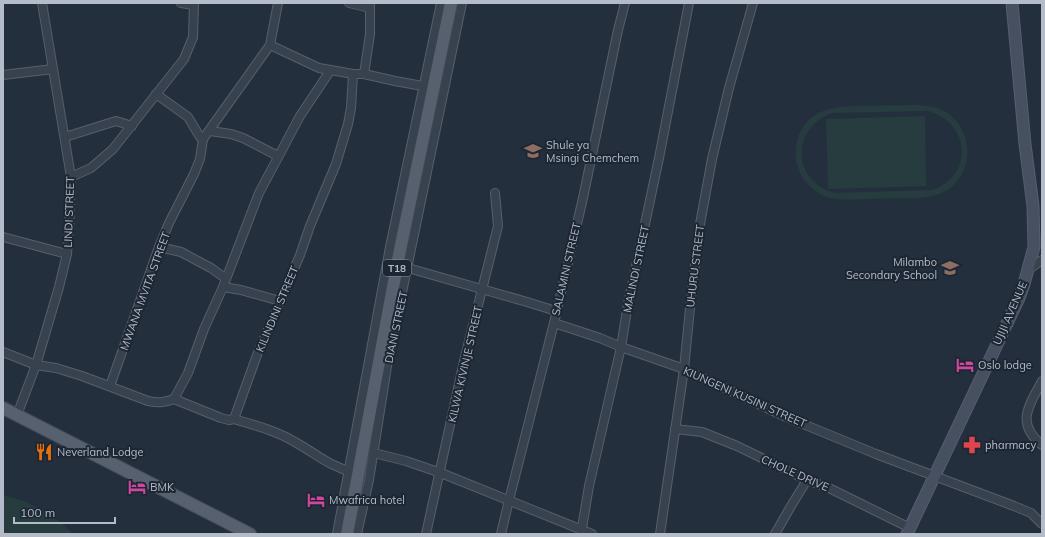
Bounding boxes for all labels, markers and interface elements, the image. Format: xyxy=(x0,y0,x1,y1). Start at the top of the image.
place label: Shule ya Msingi Chemchem xyxy=(546,138,639,165)
school or university icon: Shule ya Msingi Chemchem xyxy=(523,141,543,161)
street label: LINDI STREET xyxy=(61,176,77,248)
street label: SALAMINI STREET xyxy=(548,221,584,317)
street label: UHURU STREET xyxy=(683,223,707,308)
street label: MALINDI STREET xyxy=(620,224,652,314)
street label: MWANA MVITA STREET xyxy=(117,229,173,352)
place label: Milambo Secondary School xyxy=(846,255,937,282)
school or university icon: Milambo Secondary School xyxy=(940,258,960,278)
road number: T18 xyxy=(383,260,411,276)
street label: KILINDINI STREET xyxy=(253,263,302,354)
street label: UJIJI AVENUE xyxy=(990,279,1030,347)
street label: DIANI STREET xyxy=(382,289,411,364)
street label: KILWA KIVINJE STREET xyxy=(445,304,485,424)
hotel icon: Oslo lodge xyxy=(955,355,975,375)
place label: Oslo lodge xyxy=(978,358,1032,372)
street label: KIUNGENI KUSINI STREET xyxy=(681,363,809,431)
pharmacy icon: pharmacy xyxy=(962,435,982,455)
place label: pharmacy xyxy=(985,438,1036,452)
restaurant icon: Neverland Lodge xyxy=(34,442,54,462)
place label: Neverland Lodge xyxy=(57,445,143,459)
street label: CHOLE DRIVE xyxy=(759,452,831,494)
hotel icon: BMK xyxy=(127,477,147,497)
place label: BMK xyxy=(150,480,175,494)
hotel icon: Mwafrica hotel xyxy=(306,490,326,510)
place label: Mwafrica hotel xyxy=(329,493,405,507)
scale bar xyxy=(14,499,115,525)
text: 100 m xyxy=(20,505,55,520)

